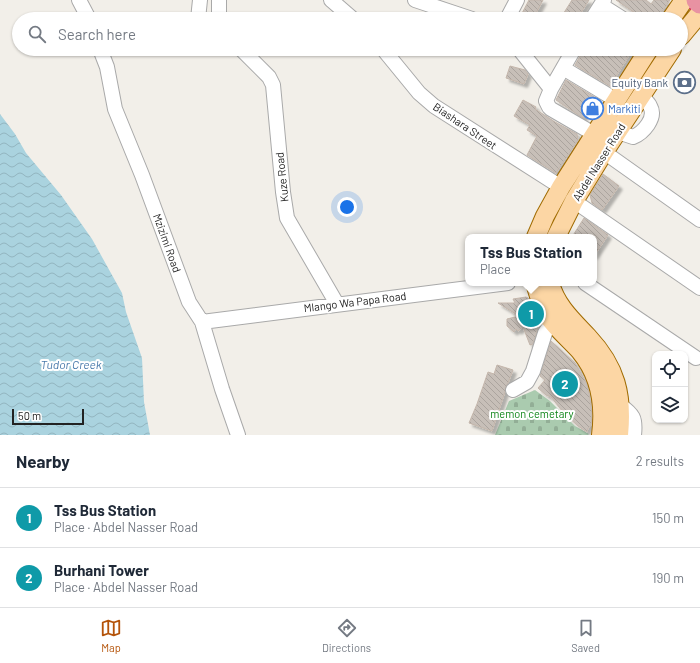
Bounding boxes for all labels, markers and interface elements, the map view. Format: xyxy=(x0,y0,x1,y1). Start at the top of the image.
search box xyxy=(12,12,688,56)
icon: search xyxy=(26,23,48,45)
text: Search here xyxy=(58,25,136,43)
bank icon: Equity Bank xyxy=(671,70,697,96)
place label: Equity Bank xyxy=(611,76,668,89)
shop icon: Markiti xyxy=(580,96,606,122)
street label: Biashara Street xyxy=(431,100,500,152)
place label: Markiti xyxy=(608,102,641,115)
street label: Abdel Nasser Road xyxy=(569,121,628,203)
street label: Kuze Road xyxy=(272,152,291,203)
your location xyxy=(337,197,357,217)
street label: Mzizimi Road xyxy=(151,212,184,274)
popup xyxy=(465,234,597,286)
text: Tss Bus Station xyxy=(480,243,582,261)
text: Place xyxy=(480,261,511,277)
street label: Mlango Wa Papa Road xyxy=(303,289,407,314)
pin: 1 xyxy=(518,299,544,329)
map controls xyxy=(652,351,688,423)
button: locate xyxy=(652,351,688,387)
water label: Tudor Creek xyxy=(40,357,102,371)
pin: 2 xyxy=(552,369,578,399)
button: layers xyxy=(652,387,688,423)
scale bar xyxy=(12,407,84,426)
park label: memon cemetary xyxy=(490,407,574,420)
text: 50 m xyxy=(18,409,41,422)
text: Nearby xyxy=(16,451,70,471)
text: 2 results xyxy=(636,453,684,469)
text: Tss Bus Station xyxy=(54,501,156,519)
text: 1 xyxy=(27,510,31,526)
text: 150 m xyxy=(652,510,684,526)
text: Place · Abdel Nasser Road xyxy=(54,519,198,535)
text: Burhani Tower xyxy=(54,561,149,579)
text: 2 xyxy=(25,570,33,586)
text: 190 m xyxy=(652,570,684,586)
text: Place · Abdel Nasser Road xyxy=(54,579,198,595)
tab: Map xyxy=(100,617,122,654)
tab: Directions xyxy=(322,617,371,654)
tab: Saved xyxy=(571,617,600,654)

